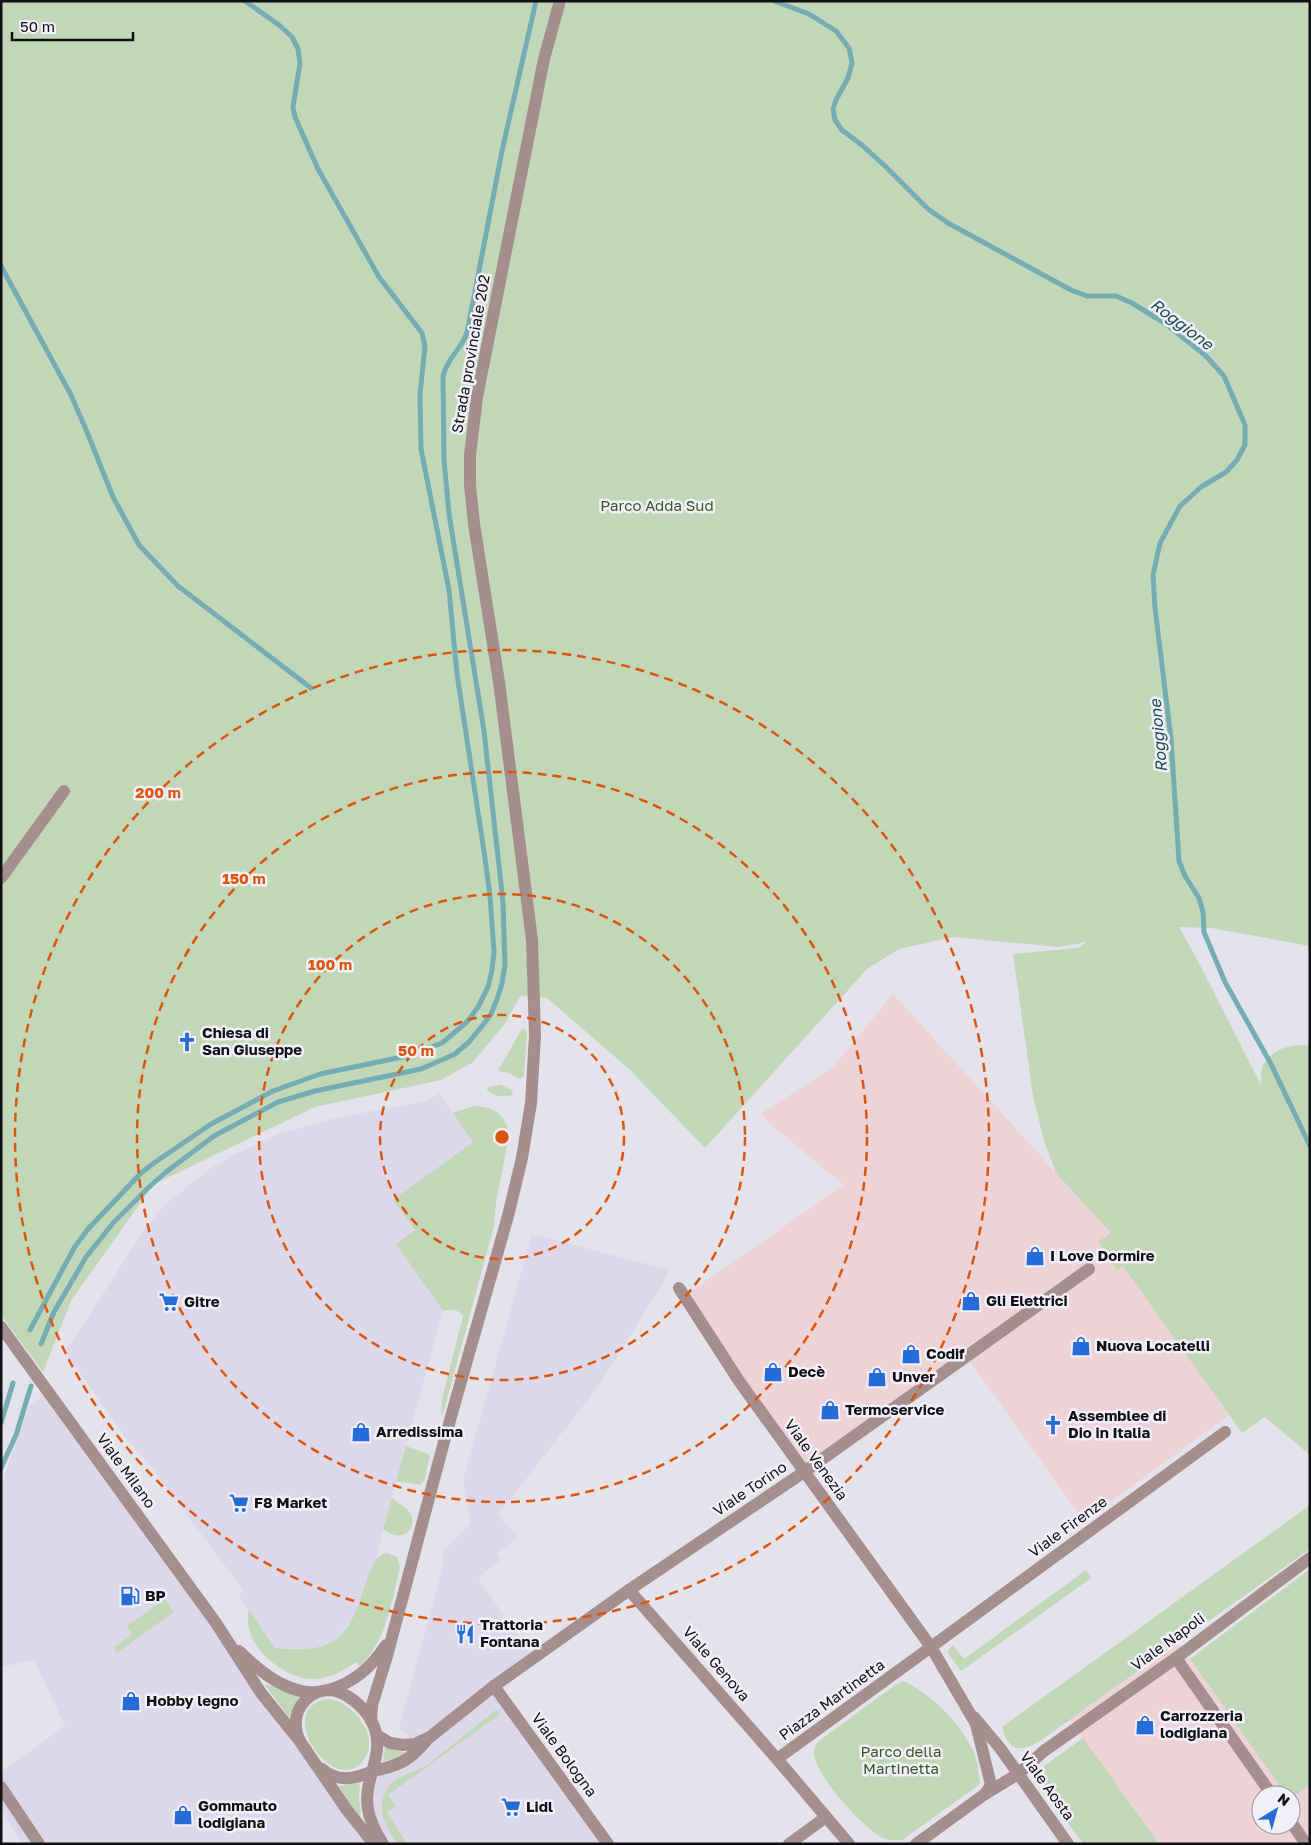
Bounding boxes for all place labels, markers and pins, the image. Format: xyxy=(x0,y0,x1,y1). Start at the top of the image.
place label: Chiesa di San Giuseppe xyxy=(202,1023,302,1058)
church icon: Chiesa di San Giuseppe xyxy=(176,1031,198,1053)
centre of rings xyxy=(493,1128,511,1146)
shop icon: I Love Dormire xyxy=(1024,1245,1046,1267)
place label: I Love Dormire xyxy=(1050,1246,1155,1264)
shop icon: Gli Elettrici xyxy=(960,1290,982,1312)
supermarket icon: Gitre xyxy=(158,1291,180,1313)
place label: Gli Elettrici xyxy=(986,1291,1068,1309)
place label: Gitre xyxy=(184,1292,220,1310)
shop icon: Nuova Locatelli xyxy=(1070,1335,1092,1357)
place label: Nuova Locatelli xyxy=(1096,1336,1210,1354)
shop icon: Codif xyxy=(900,1343,922,1365)
place label: Codif xyxy=(926,1344,965,1362)
shop icon: Decè xyxy=(762,1361,784,1383)
place label: Decè xyxy=(788,1362,825,1380)
shop icon: Unver xyxy=(866,1366,888,1388)
place label: Unver xyxy=(892,1367,935,1385)
shop icon: Termoservice xyxy=(819,1399,841,1421)
place label: Termoservice xyxy=(845,1400,945,1418)
place label: Assemblee di Dio in Italia xyxy=(1068,1406,1166,1441)
church icon: Assemblee di Dio in Italia xyxy=(1042,1414,1064,1436)
shop icon: Arredissima xyxy=(350,1421,372,1443)
place label: Arredissima xyxy=(376,1422,463,1440)
supermarket icon: F8 Market xyxy=(228,1492,250,1514)
place label: F8 Market xyxy=(254,1493,327,1511)
fuel station icon: BP xyxy=(119,1585,141,1607)
place label: BP xyxy=(145,1586,166,1604)
place label: Trattoria Fontana xyxy=(480,1615,543,1650)
restaurant icon: Trattoria Fontana xyxy=(454,1623,476,1645)
shop icon: Hobby legno xyxy=(120,1690,142,1712)
place label: Hobby legno xyxy=(146,1691,238,1709)
place label: Carrozzeria lodigiana xyxy=(1160,1706,1243,1741)
shop icon: Carrozzeria lodigiana xyxy=(1134,1714,1156,1736)
place label: Gommauto lodigiana xyxy=(198,1796,277,1831)
supermarket icon: Lidl xyxy=(500,1796,522,1818)
place label: Lidl xyxy=(526,1797,553,1815)
shop icon: Gommauto lodigiana xyxy=(172,1804,194,1826)

